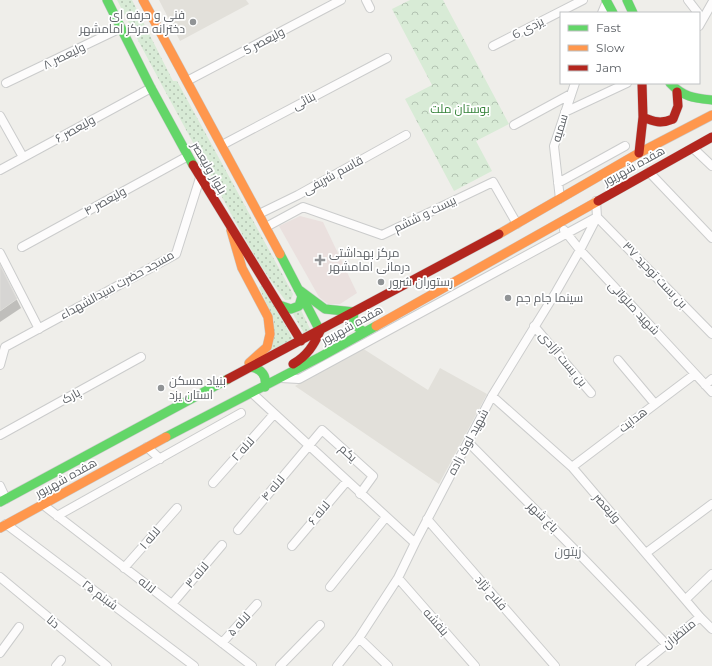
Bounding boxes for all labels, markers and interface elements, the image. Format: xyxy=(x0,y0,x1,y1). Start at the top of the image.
place label: فنی و حرفه ای دخترانه مرکز امامشهر xyxy=(78,7,185,36)
legend xyxy=(560,12,700,84)
street label: یزدی 6 xyxy=(509,13,547,42)
marker: فنی و حرفه ای دخترانه مرکز امامشهر xyxy=(188,17,198,27)
text: Fast xyxy=(596,20,621,35)
street label: ولیعصر 5 xyxy=(241,24,287,58)
street label: ولیعصر ۸ xyxy=(40,39,87,72)
text: Slow xyxy=(596,40,625,55)
text: Jam xyxy=(595,60,622,75)
street label: بنائی xyxy=(290,88,318,113)
park label: بوستان ملت xyxy=(430,101,490,116)
street label: ولیعصر ۶ xyxy=(52,112,97,146)
street label: سمیه xyxy=(548,112,571,144)
street label: بلوار ولیعصر xyxy=(188,138,230,197)
street label: هفده شهریور xyxy=(599,142,667,189)
street label: قاسم شریفی xyxy=(300,152,366,198)
street label: ولیعصر ۴ xyxy=(81,183,128,218)
street label: بیست و ششم xyxy=(391,192,459,236)
street label: بن بست توحید ۳۷ xyxy=(620,238,691,311)
place label: مرکز بهداشتی درمانی امامشهر xyxy=(328,245,410,274)
street label: مسجد حضرت سیدالشهداء xyxy=(57,247,177,322)
marker: مرکز بهداشتی درمانی امامشهر xyxy=(314,254,326,266)
place label: رستوران سُرور xyxy=(388,274,453,289)
marker: رستوران سُرور xyxy=(376,277,386,287)
street label: شهید صلواتی xyxy=(606,278,663,338)
place label: سینما جام جم xyxy=(516,290,583,306)
marker: سینما جام جم xyxy=(503,293,513,303)
street label: هفده شهریور xyxy=(317,301,385,348)
street label: بن بست آزادی xyxy=(536,328,591,389)
place label: بنیاد مسکن استان یزد xyxy=(169,373,226,402)
marker: بنیاد مسکن استان یزد xyxy=(156,383,166,393)
street label: پارک xyxy=(59,384,85,409)
street label: هدایت xyxy=(615,404,650,435)
street label: شهید لوک زاده xyxy=(444,406,491,477)
street label: لاله ۲ xyxy=(228,433,257,464)
street label: یکم xyxy=(336,441,361,466)
street label: هفده شهریور xyxy=(31,454,99,501)
street label: لاله ۴ xyxy=(258,472,288,504)
street label: ولیعصر xyxy=(590,489,624,526)
street label: باغ شهر xyxy=(523,497,562,536)
street label: لاله ۶ xyxy=(304,498,333,528)
street label: لاله ۱ xyxy=(136,523,163,552)
district label: زیتون xyxy=(555,543,581,559)
street label: لاله ۳ xyxy=(181,559,212,591)
street label: فلاح نژاد xyxy=(471,572,511,614)
street label: لاله xyxy=(136,573,159,596)
street label: شبنم ۲۵ xyxy=(79,576,121,614)
street label: بنفشه xyxy=(420,605,452,639)
street label: لاله ۵ xyxy=(224,608,253,639)
street label: دنا xyxy=(44,612,63,632)
street label: منتظران xyxy=(659,616,698,652)

